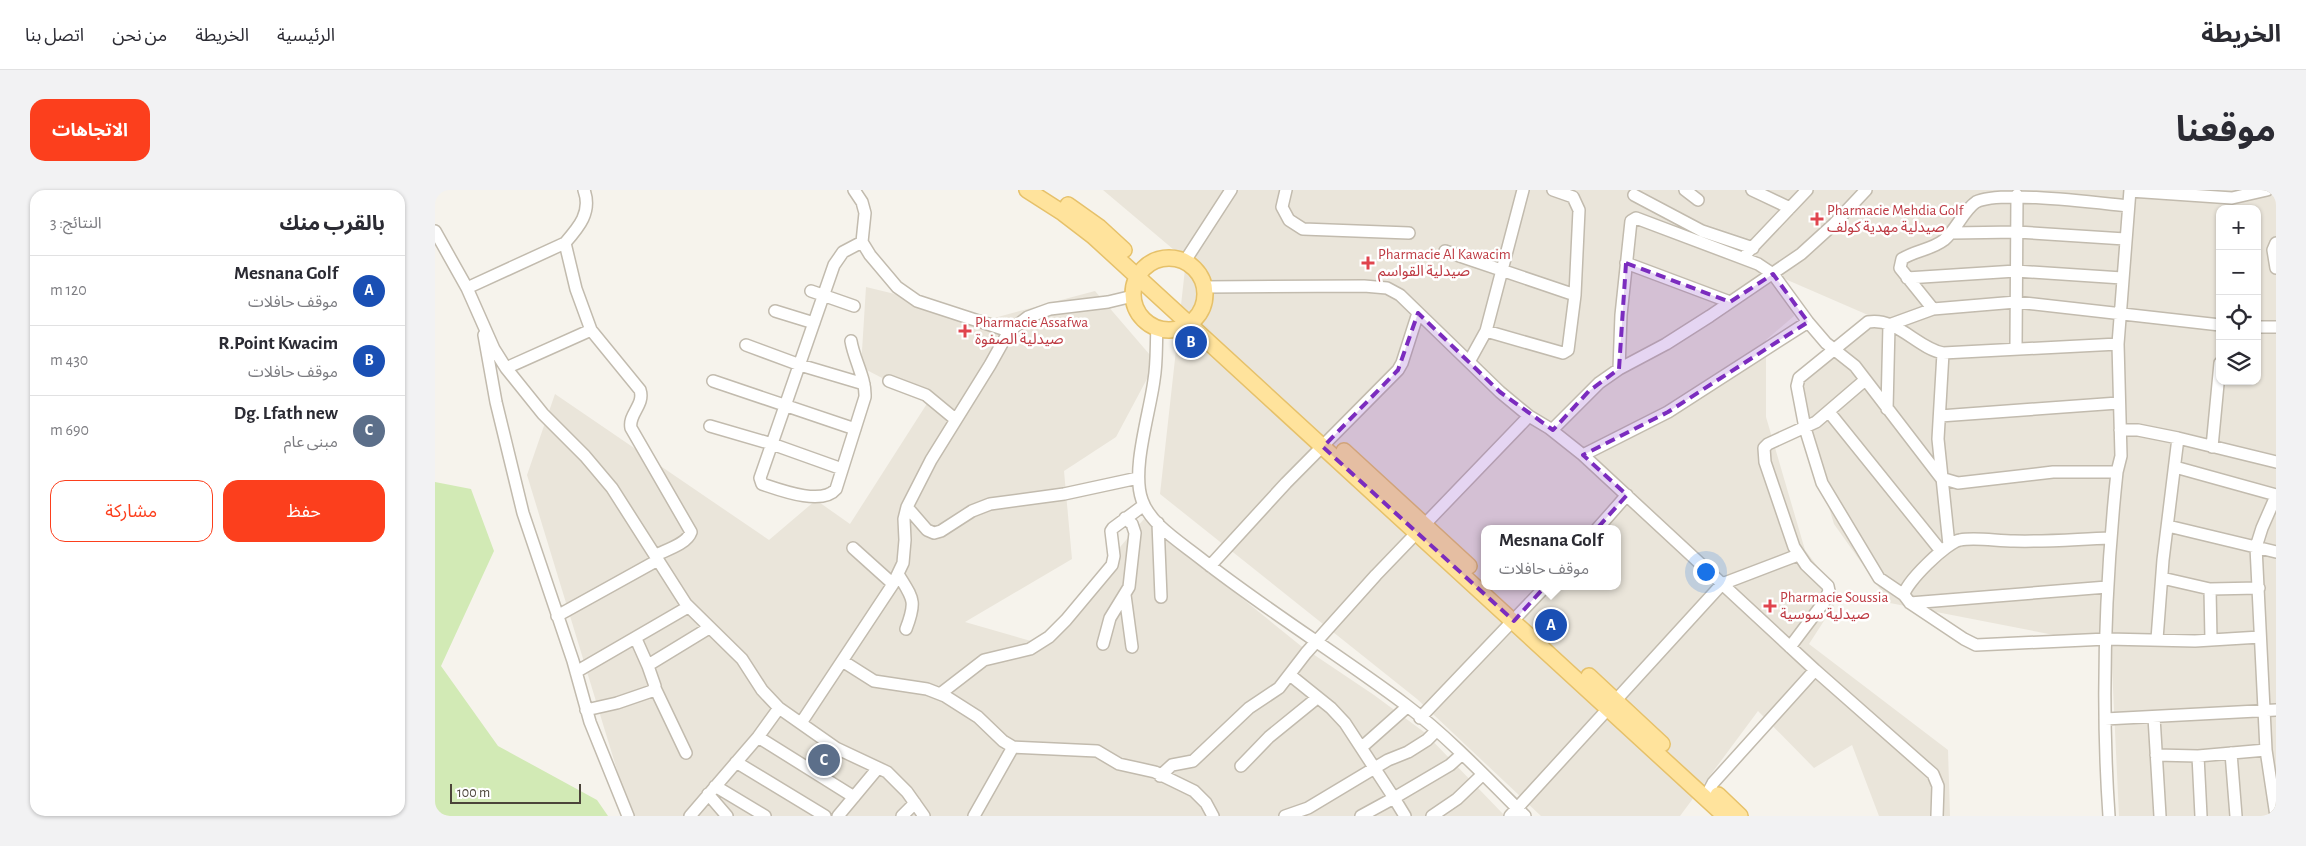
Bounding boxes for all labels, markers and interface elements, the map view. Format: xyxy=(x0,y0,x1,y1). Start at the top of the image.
text: الخريطة xyxy=(2201,23,2281,47)
text: اتصل بنا xyxy=(25,27,84,45)
text: من نحن xyxy=(112,27,167,45)
text: الخريطة xyxy=(195,27,249,45)
text: الرئيسية xyxy=(277,27,335,45)
button: الاتجاهات xyxy=(30,99,150,161)
text: موقعنا xyxy=(2176,113,2276,148)
place label: Pharmacie Mehdia Golf صيدلية مهدية كولف xyxy=(1827,203,1965,236)
map controls xyxy=(2216,205,2261,385)
button: + xyxy=(2216,205,2261,250)
text: بالقرب منك xyxy=(279,213,385,234)
marker: Pharmacie Mehdia Golf صيدلية مهدية كولف xyxy=(1811,213,1823,225)
text: النتائج: 3 xyxy=(50,215,102,231)
place label: Pharmacie Al Kawacim صيدلية القواسم xyxy=(1378,247,1511,282)
button: − xyxy=(2216,250,2261,295)
marker: Pharmacie Al Kawacim صيدلية القواسم xyxy=(1362,257,1374,269)
text: Mesnana Golf xyxy=(234,264,338,283)
text: 120 m xyxy=(50,282,87,298)
text: A xyxy=(364,282,374,298)
text: موقف حافلات xyxy=(248,294,338,310)
button: locate xyxy=(2216,295,2261,340)
place label: Pharmacie Assafwa صيدلية الصفوة xyxy=(975,315,1088,348)
pin: B xyxy=(1175,323,1207,361)
marker: Pharmacie Assafwa صيدلية الصفوة xyxy=(959,325,971,337)
text: R.Point Kwacim xyxy=(218,334,338,353)
button: layers xyxy=(2216,340,2261,385)
text: 430 m xyxy=(50,352,88,368)
text: B xyxy=(364,352,374,368)
text: موقف حافلات xyxy=(248,364,338,380)
text: Dg. Lfath new xyxy=(234,404,338,423)
text: 690 m xyxy=(50,422,89,438)
text: C xyxy=(365,422,373,438)
text: مبنى عام xyxy=(284,434,338,450)
button: مشاركة xyxy=(50,480,213,542)
button: حفظ xyxy=(223,480,385,542)
popup xyxy=(1481,525,1621,590)
text: Mesnana Golf xyxy=(1499,531,1603,550)
your location xyxy=(1693,559,1719,585)
text: موقف حافلات xyxy=(1499,561,1589,577)
place label: Pharmacie Soussia صيدلية سوسية xyxy=(1780,590,1888,623)
marker: Pharmacie Soussia صيدلية سوسية xyxy=(1764,600,1776,612)
pin: A xyxy=(1535,606,1567,644)
pin: C xyxy=(808,741,840,779)
scale bar xyxy=(450,781,581,804)
text: 100 m xyxy=(457,786,490,800)

